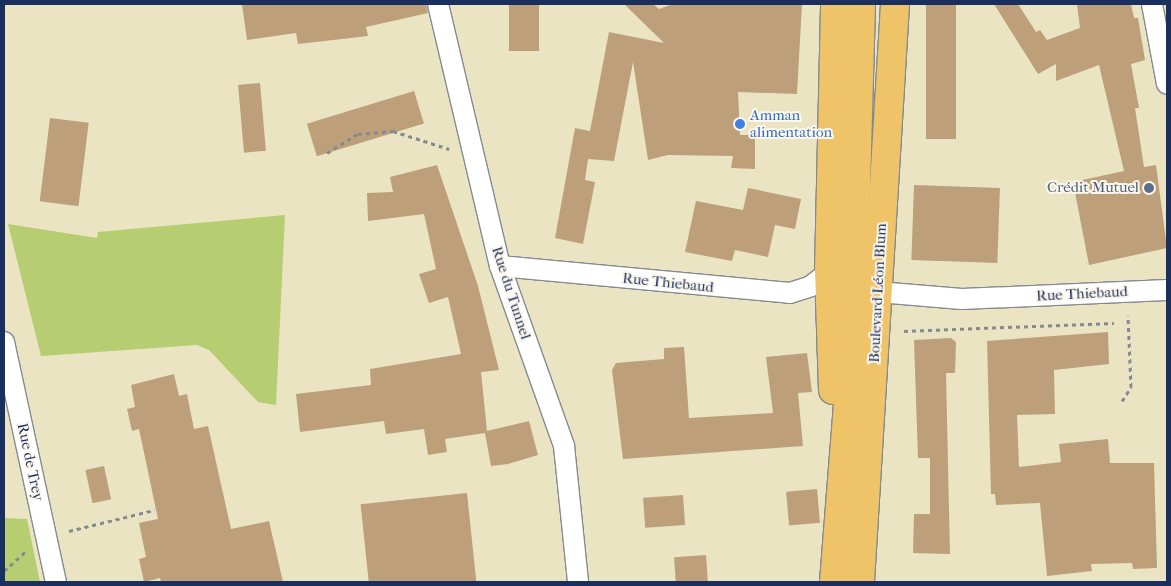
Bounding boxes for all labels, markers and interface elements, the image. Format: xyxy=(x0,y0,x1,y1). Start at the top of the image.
place label: Amman alimentation xyxy=(750,106,832,141)
marker: Amman alimentation xyxy=(734,118,746,130)
place label: Crédit Mutuel xyxy=(1047,179,1139,197)
marker: Crédit Mutuel xyxy=(1143,182,1155,194)
street label: Boulevard Léon Blum xyxy=(865,223,891,363)
street label: Rue du Tunnel xyxy=(488,244,534,342)
street label: Rue Thiebaud xyxy=(622,269,714,297)
street label: Rue Thiebaud xyxy=(1036,283,1128,305)
street label: Rue de Trey xyxy=(13,421,47,503)

